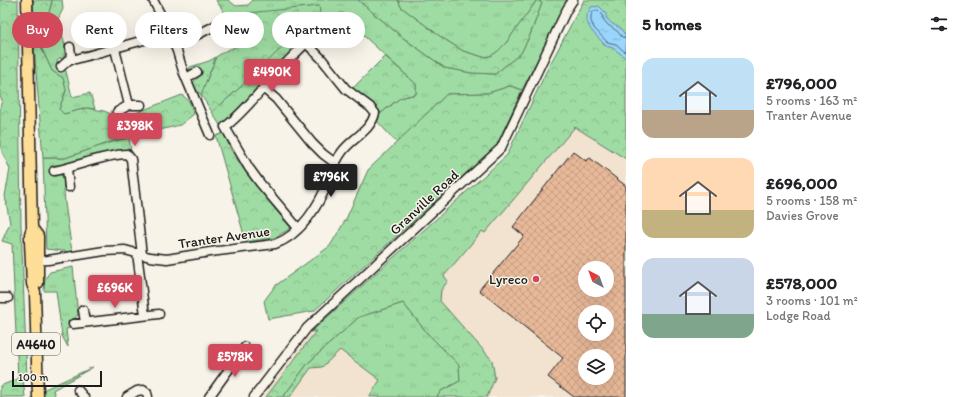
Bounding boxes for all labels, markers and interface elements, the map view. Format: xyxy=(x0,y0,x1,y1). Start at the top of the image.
chip: Buy xyxy=(12,12,63,48)
chip: Rent xyxy=(71,12,127,48)
chip: Filters xyxy=(135,12,202,48)
chip: New xyxy=(210,12,264,48)
chip: Apartment xyxy=(272,12,365,48)
icon: filters xyxy=(928,13,950,35)
text: 5 homes xyxy=(642,14,702,34)
pin: £490K xyxy=(244,59,300,93)
text: £490K xyxy=(253,64,291,79)
text: £796,000 xyxy=(766,73,837,93)
icon: home xyxy=(674,74,722,122)
text: 5 rooms · 163 m² xyxy=(766,93,857,108)
text: Tranter Avenue xyxy=(766,108,852,123)
pin: £398K xyxy=(107,113,163,147)
text: £398K xyxy=(117,118,153,133)
pin: £796K xyxy=(303,164,359,198)
street label: Granville Road xyxy=(386,166,463,239)
text: £796K xyxy=(313,169,349,184)
text: £696,000 xyxy=(766,173,837,193)
icon: home xyxy=(674,174,722,222)
text: 5 rooms · 158 m² xyxy=(766,193,857,208)
text: Davies Grove xyxy=(766,208,839,223)
street label: Tranter Avenue xyxy=(177,223,271,252)
north arrow xyxy=(578,261,614,297)
map controls xyxy=(578,261,614,385)
place label: Lyreco xyxy=(489,271,528,288)
text: £578,000 xyxy=(766,273,837,293)
marker: Lyreco xyxy=(531,274,541,284)
icon: home xyxy=(674,274,722,322)
pin: £696K xyxy=(87,275,143,309)
text: £696K xyxy=(97,280,133,295)
text: 3 rooms · 101 m² xyxy=(766,293,858,308)
button: locate xyxy=(578,305,614,341)
text: Lodge Road xyxy=(766,308,831,323)
road number: A4640 xyxy=(12,333,60,355)
pin: £578K xyxy=(207,344,263,378)
text: £578K xyxy=(217,349,253,364)
button: layers xyxy=(578,349,614,385)
scale bar xyxy=(12,369,102,388)
text: 100 m xyxy=(18,371,48,384)

